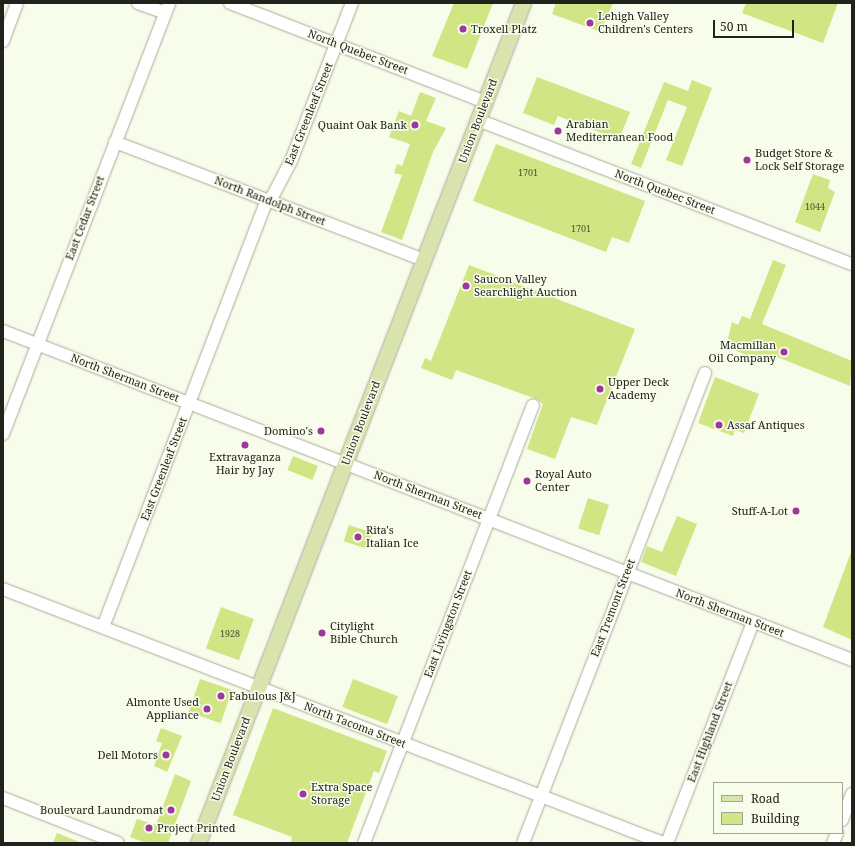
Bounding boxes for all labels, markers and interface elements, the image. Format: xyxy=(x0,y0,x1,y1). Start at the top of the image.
place label: Lehigh Valley Children's Centers xyxy=(598,10,693,36)
scale bar xyxy=(715,12,796,38)
marker: Lehigh Valley Children's Centers xyxy=(585,18,595,28)
text: 50 m xyxy=(720,18,748,35)
place label: Troxell Platz xyxy=(471,22,537,36)
marker: Troxell Platz xyxy=(458,24,468,34)
street label: North Quebec Street xyxy=(306,27,410,77)
street label: East Greenleaf Street xyxy=(282,61,336,167)
street label: Union Boulevard xyxy=(456,77,500,165)
place label: Quaint Oak Bank xyxy=(318,118,407,132)
place label: Arabian Mediterranean Food xyxy=(566,118,673,144)
marker: Quaint Oak Bank xyxy=(410,120,420,130)
marker: Arabian Mediterranean Food xyxy=(553,126,563,136)
place label: Budget Store & Lock Self Storage xyxy=(755,147,844,173)
marker: Budget Store & Lock Self Storage xyxy=(742,155,752,165)
street label: North Quebec Street xyxy=(613,167,717,217)
house number: 1701 xyxy=(518,168,538,178)
street label: East Cedar Street xyxy=(63,174,107,262)
street label: North Randolph Street xyxy=(213,174,327,228)
house number: 1044 xyxy=(805,202,825,212)
house number: 1701 xyxy=(571,224,591,234)
place label: Saucon Valley Searchlight Auction xyxy=(474,273,577,299)
marker: Saucon Valley Searchlight Auction xyxy=(461,281,471,291)
place label: Macmillan Oil Company xyxy=(709,339,776,365)
marker: Macmillan Oil Company xyxy=(779,347,789,357)
street label: North Sherman Street xyxy=(69,351,181,405)
place label: Upper Deck Academy xyxy=(608,376,669,402)
street label: Union Boulevard xyxy=(339,379,383,467)
marker: Upper Deck Academy xyxy=(595,384,605,394)
street label: East Greenleaf Street xyxy=(138,415,190,523)
place label: Assaf Antiques xyxy=(727,418,805,432)
marker: Assaf Antiques xyxy=(714,420,724,430)
place label: Domino's xyxy=(264,424,313,438)
marker: Domino's xyxy=(316,426,326,436)
marker: Extravaganza Hair by Jay xyxy=(240,440,250,450)
place label: Extravaganza Hair by Jay xyxy=(209,451,281,477)
street label: North Sherman Street xyxy=(372,468,484,522)
place label: Royal Auto Center xyxy=(535,468,592,494)
marker: Royal Auto Center xyxy=(522,476,532,486)
place label: Stuff-A-Lot xyxy=(732,504,788,518)
marker: Stuff-A-Lot xyxy=(791,506,801,516)
place label: Rita's Italian Ice xyxy=(366,524,419,550)
marker: Rita's Italian Ice xyxy=(353,532,363,542)
street label: East Tremont Street xyxy=(588,557,638,659)
street label: East Livingston Street xyxy=(421,569,475,679)
street label: North Sherman Street xyxy=(674,586,786,640)
place label: Citylight Bible Church xyxy=(330,620,398,646)
marker: Citylight Bible Church xyxy=(317,628,327,638)
house number: 1928 xyxy=(220,629,240,639)
street label: East Highland Street xyxy=(685,680,735,784)
place label: Fabulous J&J xyxy=(229,689,296,703)
marker: Fabulous J&J xyxy=(216,691,226,701)
place label: Almonte Used Appliance xyxy=(126,696,199,722)
street label: North Tacoma Street xyxy=(302,699,408,751)
marker: Almonte Used Appliance xyxy=(202,704,212,714)
street label: Union Boulevard xyxy=(209,715,253,803)
place label: Dell Motors xyxy=(97,748,158,762)
marker: Dell Motors xyxy=(161,750,171,760)
place label: Extra Space Storage xyxy=(311,781,372,807)
legend xyxy=(713,782,843,834)
marker: Extra Space Storage xyxy=(298,789,308,799)
text: Road xyxy=(751,790,780,807)
place label: Boulevard Laundromat xyxy=(40,803,163,817)
marker: Boulevard Laundromat xyxy=(166,805,176,815)
text: Building xyxy=(751,810,799,827)
place label: Project Printed xyxy=(157,821,235,835)
marker: Project Printed xyxy=(144,823,154,833)

